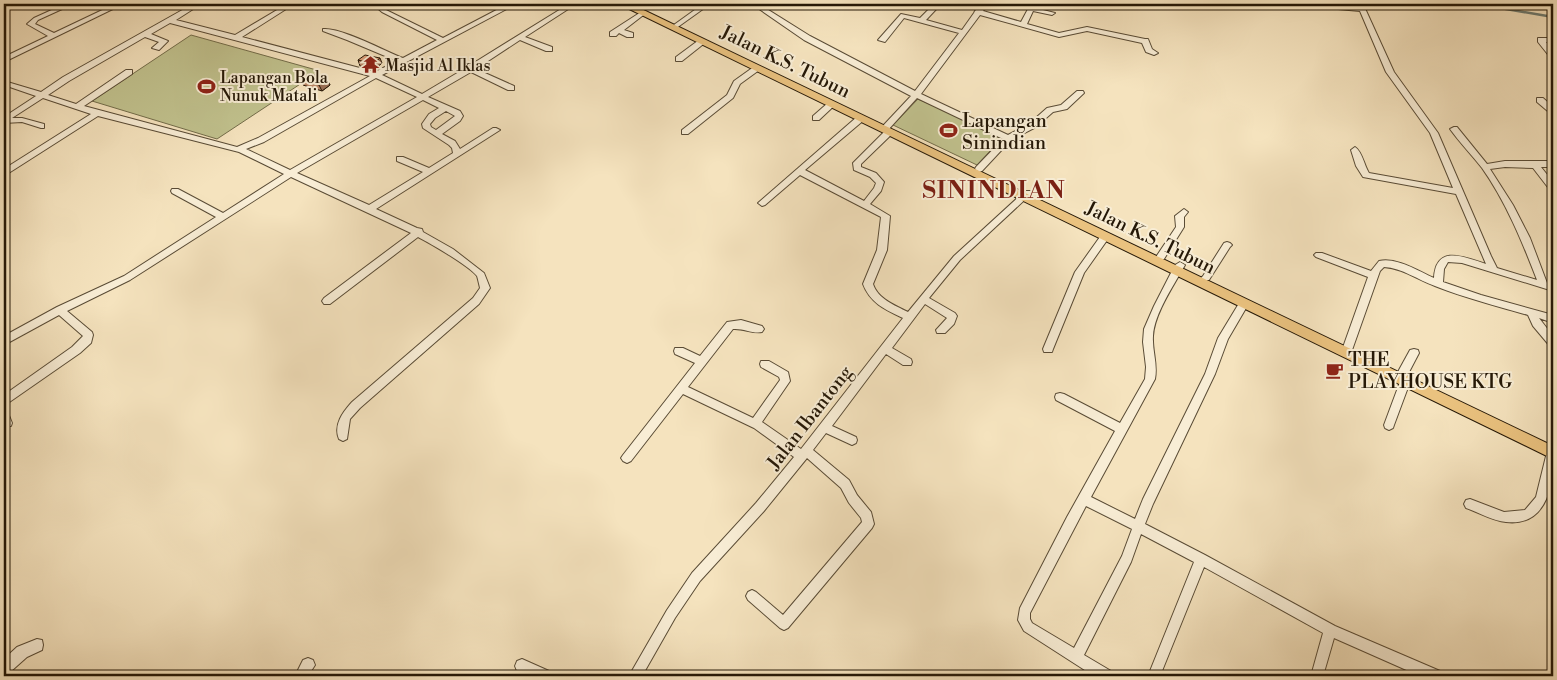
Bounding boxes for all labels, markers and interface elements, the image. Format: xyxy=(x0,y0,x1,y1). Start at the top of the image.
street label: Jalan K.S. Tubun xyxy=(716,20,854,104)
temple icon: Masjid Al Iklas xyxy=(361,55,381,75)
place label: Masjid Al Iklas xyxy=(385,56,490,76)
place label: Lapangan Bola Nunuk Matali xyxy=(220,68,329,106)
sports icon: Lapangan Bola Nunuk Matali xyxy=(196,76,216,96)
place label: Lapangan Sinindian xyxy=(962,109,1047,155)
sports icon: Lapangan Sinindian xyxy=(938,121,958,141)
district label: SININDIAN xyxy=(922,176,1066,206)
street label: Jalan K.S. Tubun xyxy=(1081,196,1219,280)
place label: THE PLAYHOUSE KTG xyxy=(1348,348,1512,394)
cafe icon: THE PLAYHOUSE KTG xyxy=(1324,360,1344,380)
street label: Jalan Ibantong xyxy=(761,361,858,475)

